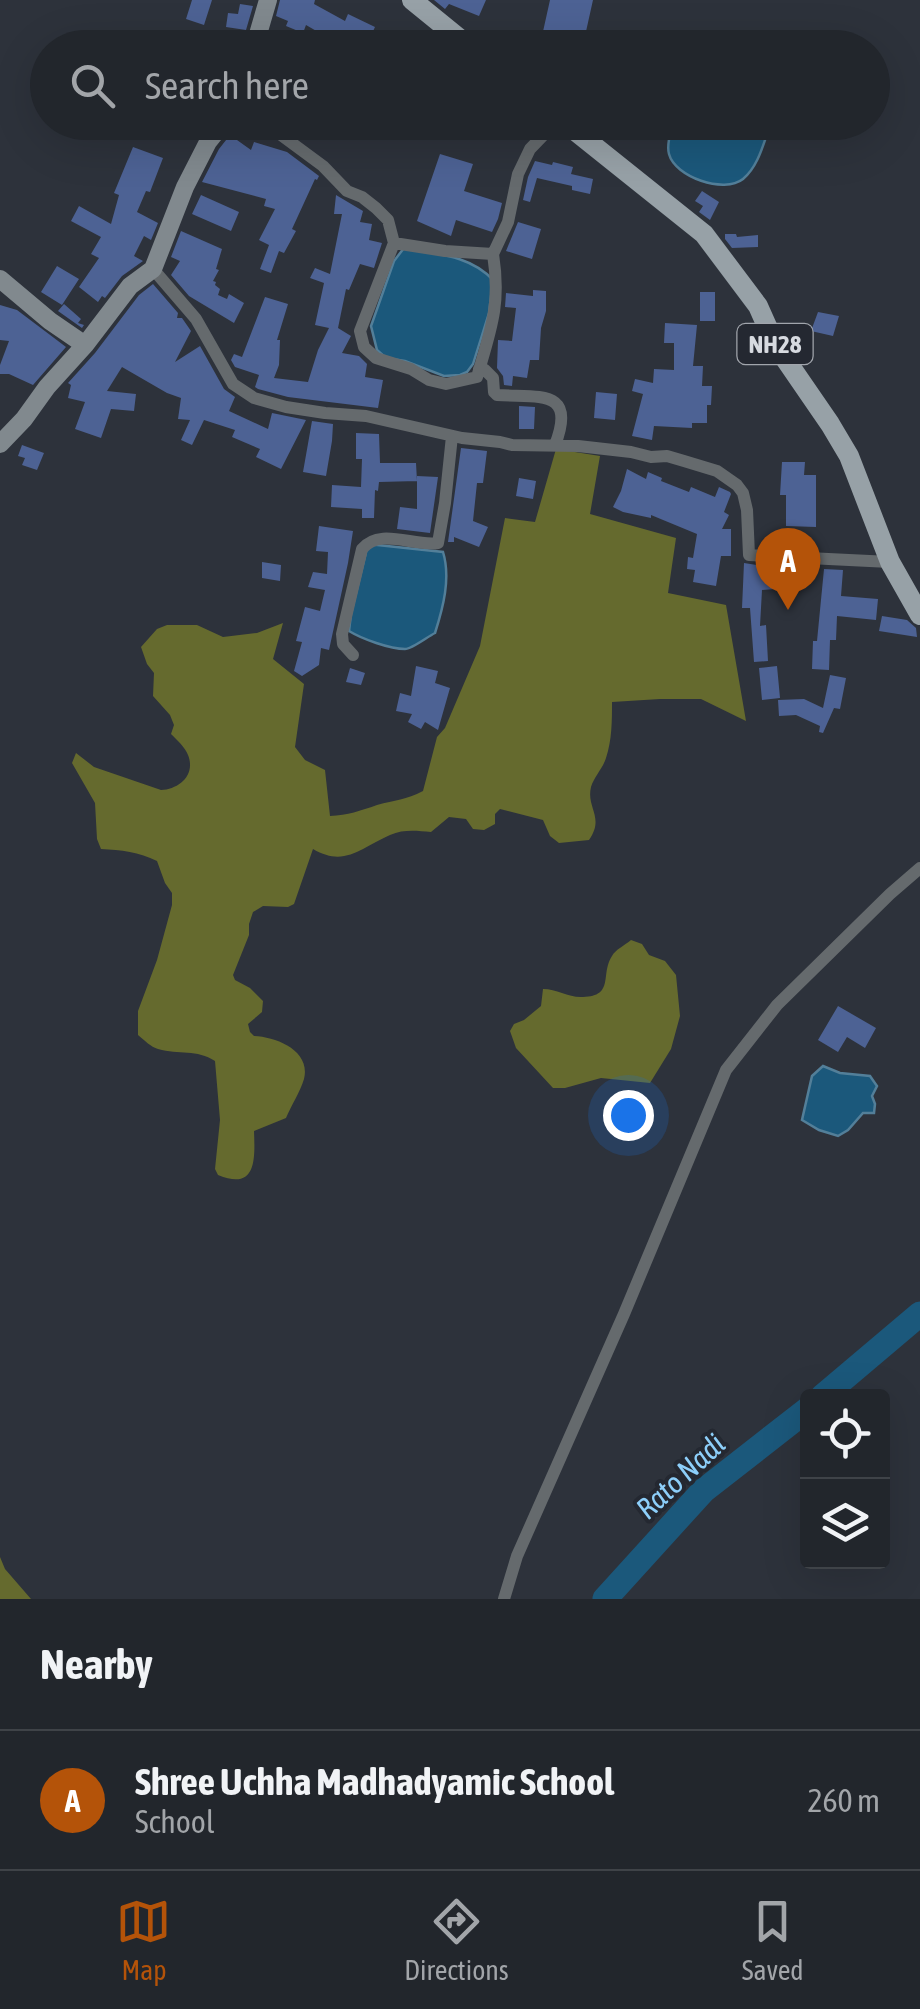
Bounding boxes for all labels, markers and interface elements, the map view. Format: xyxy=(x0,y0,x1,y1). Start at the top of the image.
search box xyxy=(30,30,890,140)
icon: search xyxy=(65,58,120,113)
text: Search here xyxy=(145,64,309,107)
road number: NH28 xyxy=(738,324,812,364)
pin: A xyxy=(756,528,820,610)
your location xyxy=(603,1090,654,1141)
map controls xyxy=(800,1389,890,1569)
button: locate xyxy=(800,1389,890,1479)
water label: Rato Nadi xyxy=(629,1427,731,1525)
button: layers xyxy=(800,1479,890,1569)
text: Nearby xyxy=(40,1640,153,1688)
text: Shree Uchha Madhadyamic School xyxy=(135,1760,614,1803)
text: A xyxy=(65,1782,80,1819)
text: 260 m xyxy=(807,1782,880,1819)
text: School xyxy=(135,1803,214,1840)
tab: Map xyxy=(116,1894,171,1986)
tab: Directions xyxy=(404,1894,509,1986)
tab: Saved xyxy=(742,1894,804,1986)

